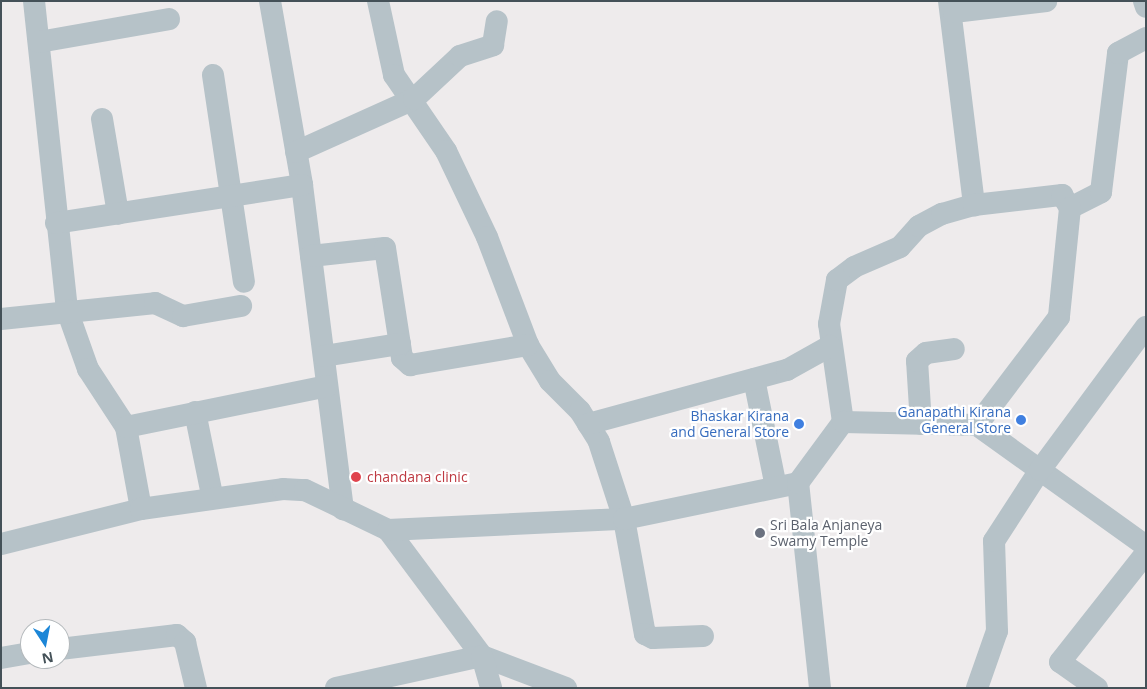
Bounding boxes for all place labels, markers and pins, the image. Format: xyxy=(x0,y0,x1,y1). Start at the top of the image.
place label: Ganapathi Kirana General Store xyxy=(898,404,1011,437)
place label: Bhaskar Kirana and General Store xyxy=(671,408,789,441)
marker: Ganapathi Kirana General Store xyxy=(1015,414,1027,426)
marker: Bhaskar Kirana and General Store xyxy=(793,418,805,430)
place label: chandana clinic xyxy=(367,469,468,485)
marker: chandana clinic xyxy=(349,470,363,484)
place label: Sri Bala Anjaneya Swamy Temple xyxy=(770,517,882,550)
marker: Sri Bala Anjaneya Swamy Temple xyxy=(754,527,766,539)

